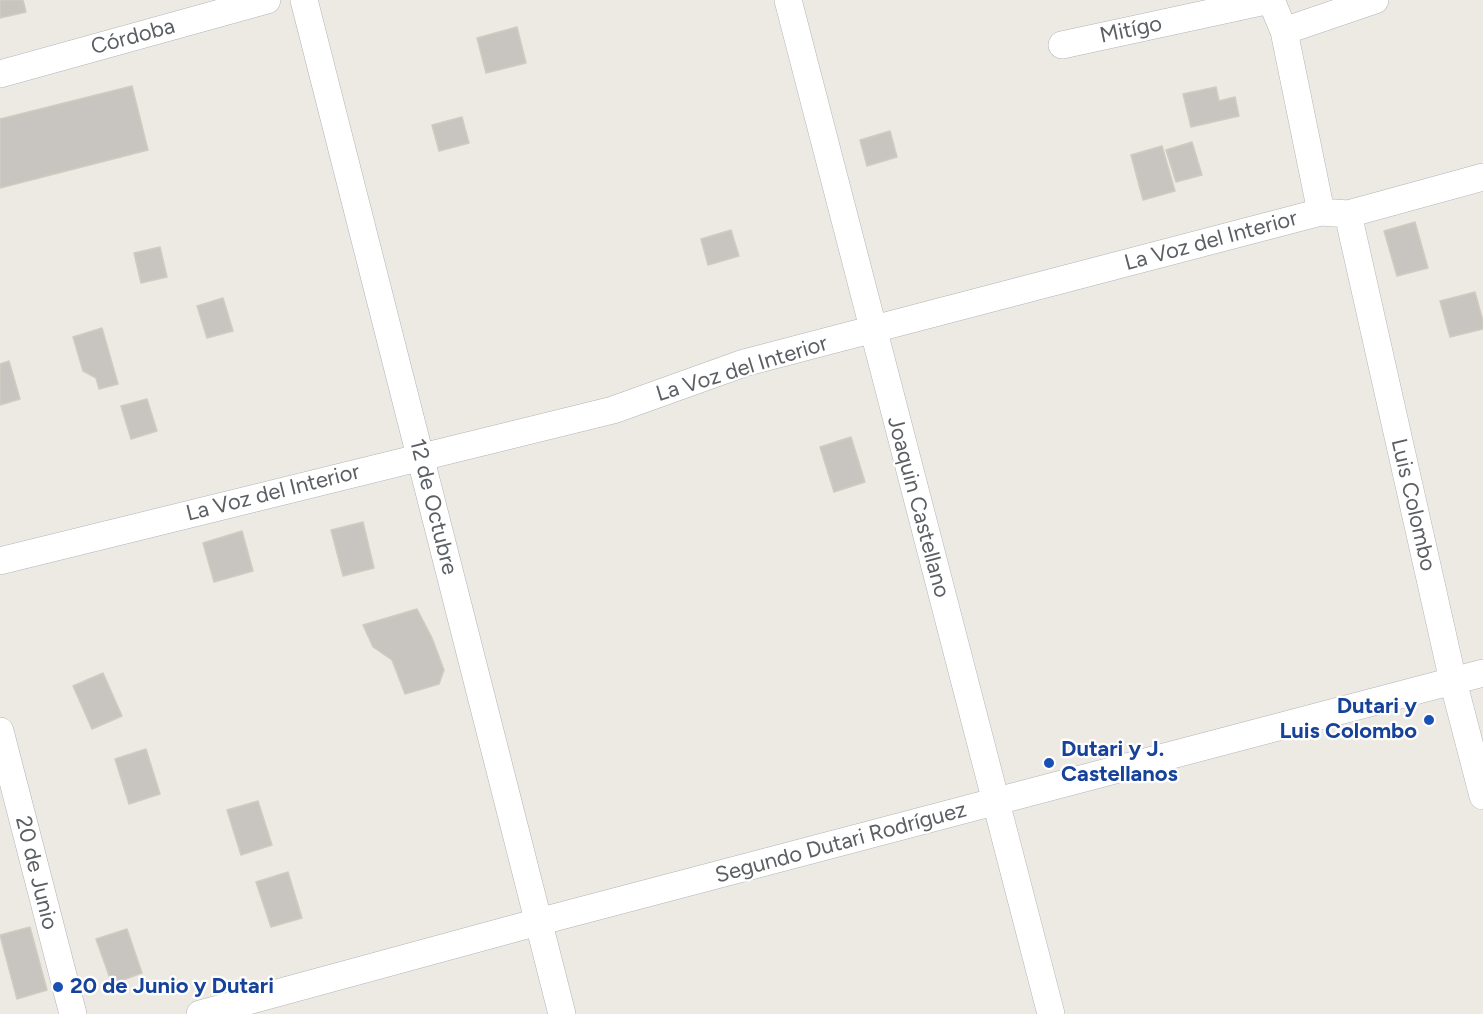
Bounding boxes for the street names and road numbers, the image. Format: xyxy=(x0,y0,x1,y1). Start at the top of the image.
street label: Mitígo xyxy=(1098,11,1164,49)
street label: Córdoba xyxy=(88,13,178,61)
street label: La Voz del Interior xyxy=(1122,205,1300,277)
street label: La Voz del Interior xyxy=(653,330,831,408)
street label: Joaquin Castellano xyxy=(881,413,955,601)
street label: 12 de Octubre xyxy=(403,436,463,578)
street label: Luis Colombo xyxy=(1385,436,1441,574)
street label: La Voz del Interior xyxy=(184,459,362,527)
street label: Segundo Dutari Rodríguez xyxy=(713,797,969,889)
street label: 20 de Junio xyxy=(9,814,63,932)

